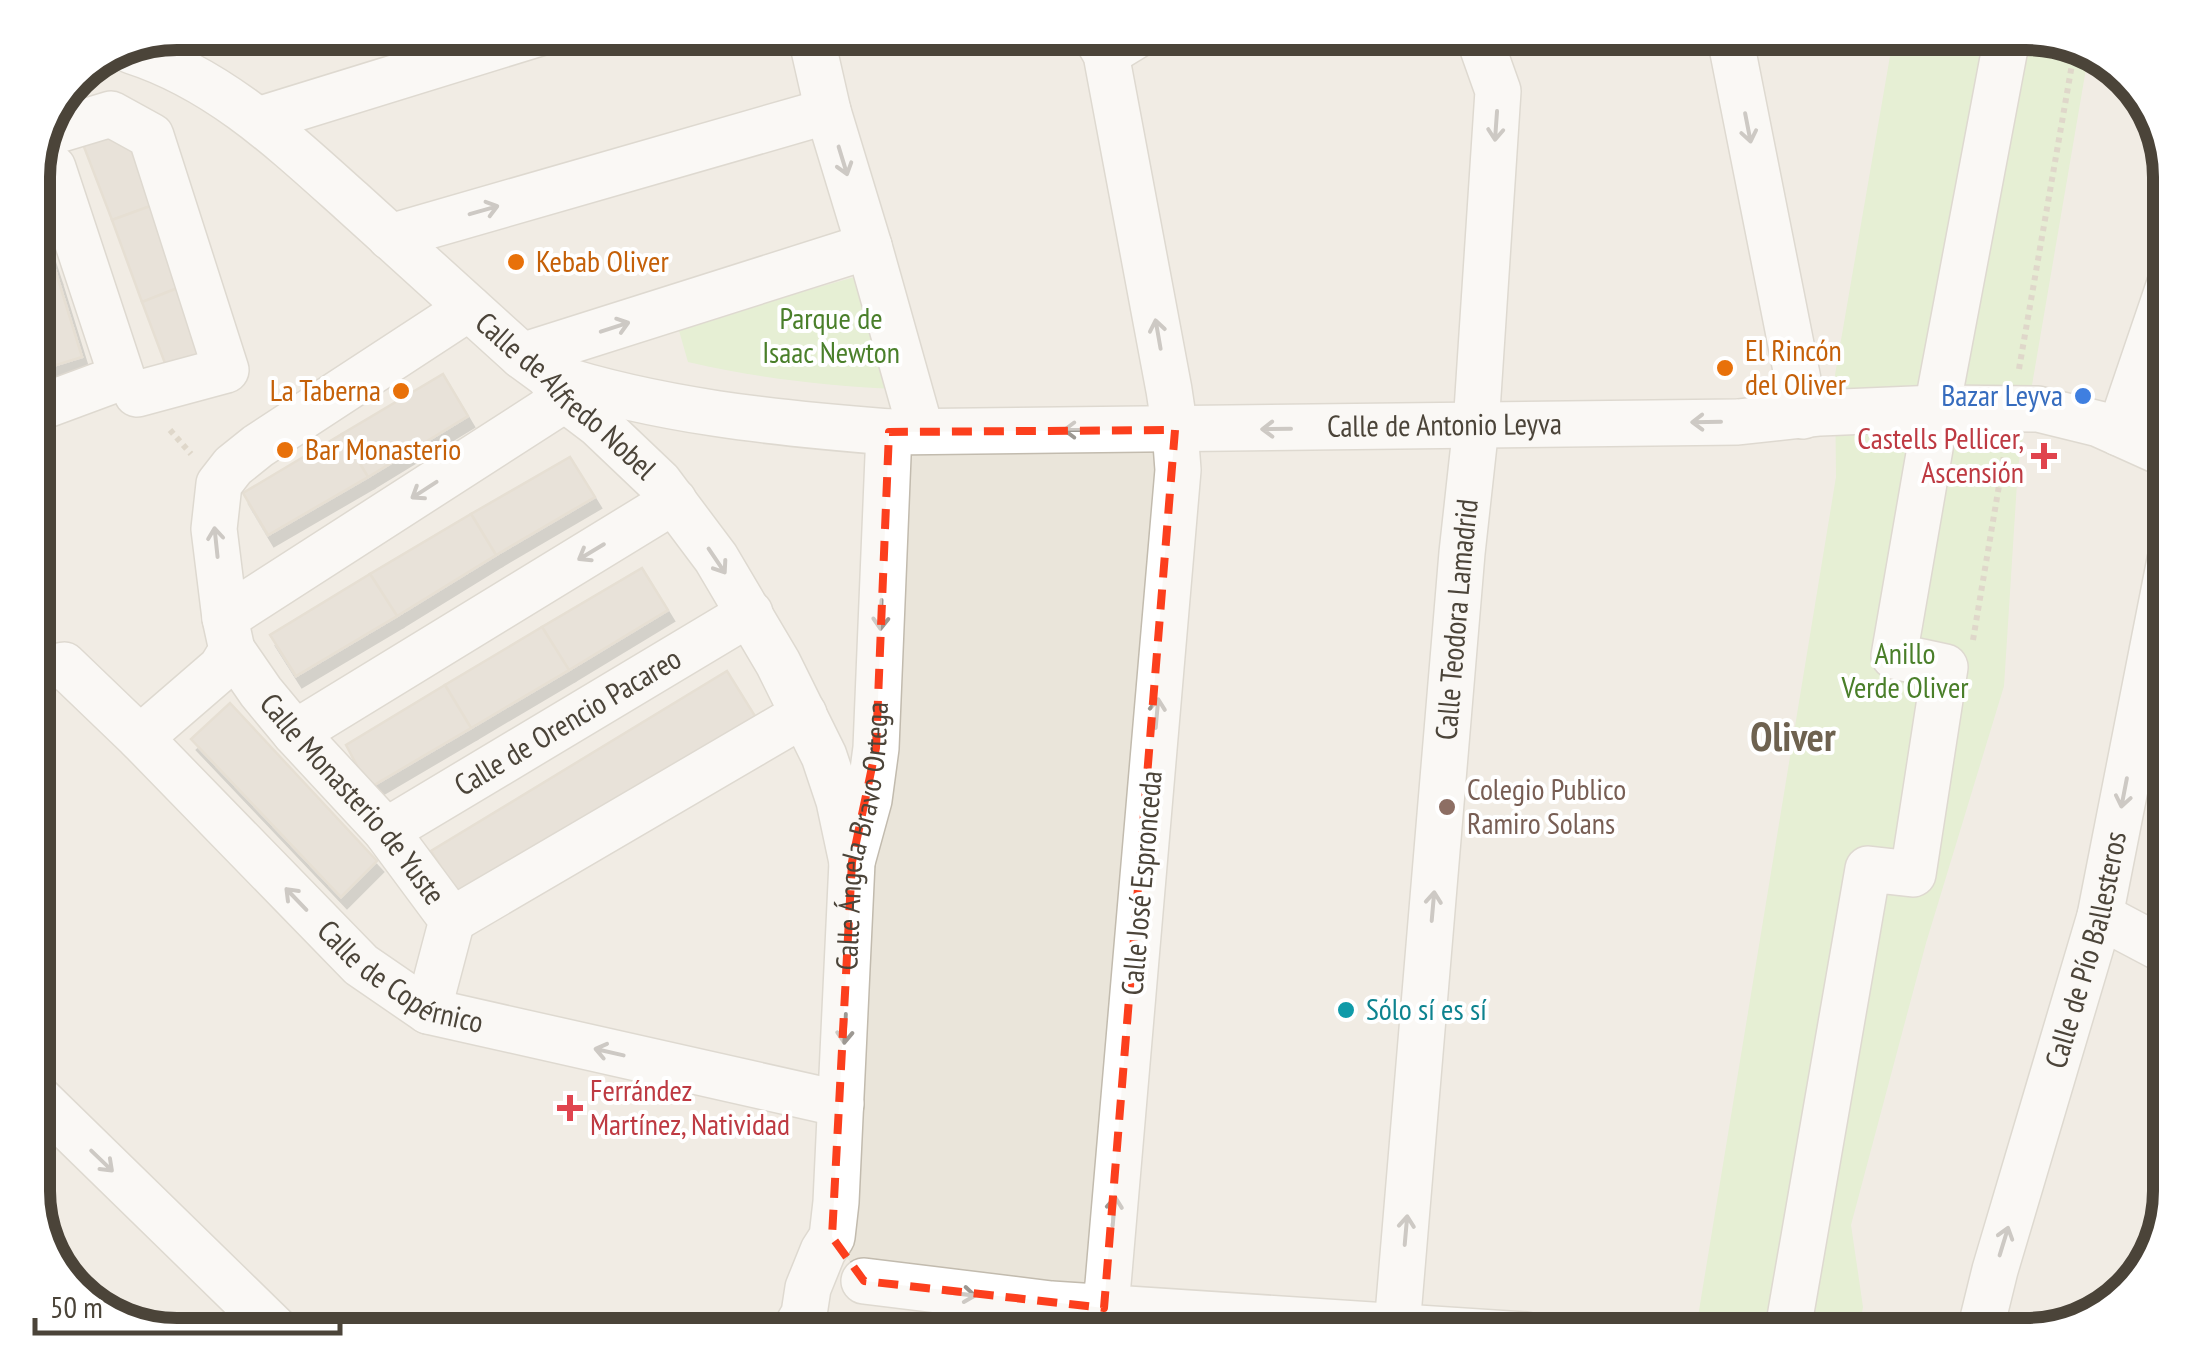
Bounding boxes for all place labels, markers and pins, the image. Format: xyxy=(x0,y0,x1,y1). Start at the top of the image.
place label: Kebab Oliver xyxy=(536,241,669,280)
marker: Kebab Oliver xyxy=(505,251,527,273)
place label: El Rincón del Oliver xyxy=(1745,330,1847,403)
marker: El Rincón del Oliver xyxy=(1714,357,1736,379)
place label: La Taberna xyxy=(270,370,381,409)
place label: Bazar Leyva xyxy=(1941,375,2063,414)
marker: La Taberna xyxy=(390,380,412,402)
marker: Bazar Leyva xyxy=(2072,385,2094,407)
place label: Castells Pellicer, Ascensión xyxy=(1857,418,2024,491)
place label: Bar Monasterio xyxy=(305,429,461,468)
marker: Bar Monasterio xyxy=(274,439,296,461)
marker: Castells Pellicer, Ascensión xyxy=(2033,445,2055,467)
place label: Colegio Publico Ramiro Solans xyxy=(1467,769,1626,842)
marker: Colegio Publico Ramiro Solans xyxy=(1436,796,1458,818)
place label: Sólo sí es sí xyxy=(1366,989,1487,1028)
marker: Sólo sí es sí xyxy=(1335,999,1357,1021)
place label: Ferrández Martínez, Natividad xyxy=(590,1070,790,1143)
marker: Ferrández Martínez, Natividad xyxy=(559,1097,581,1119)

